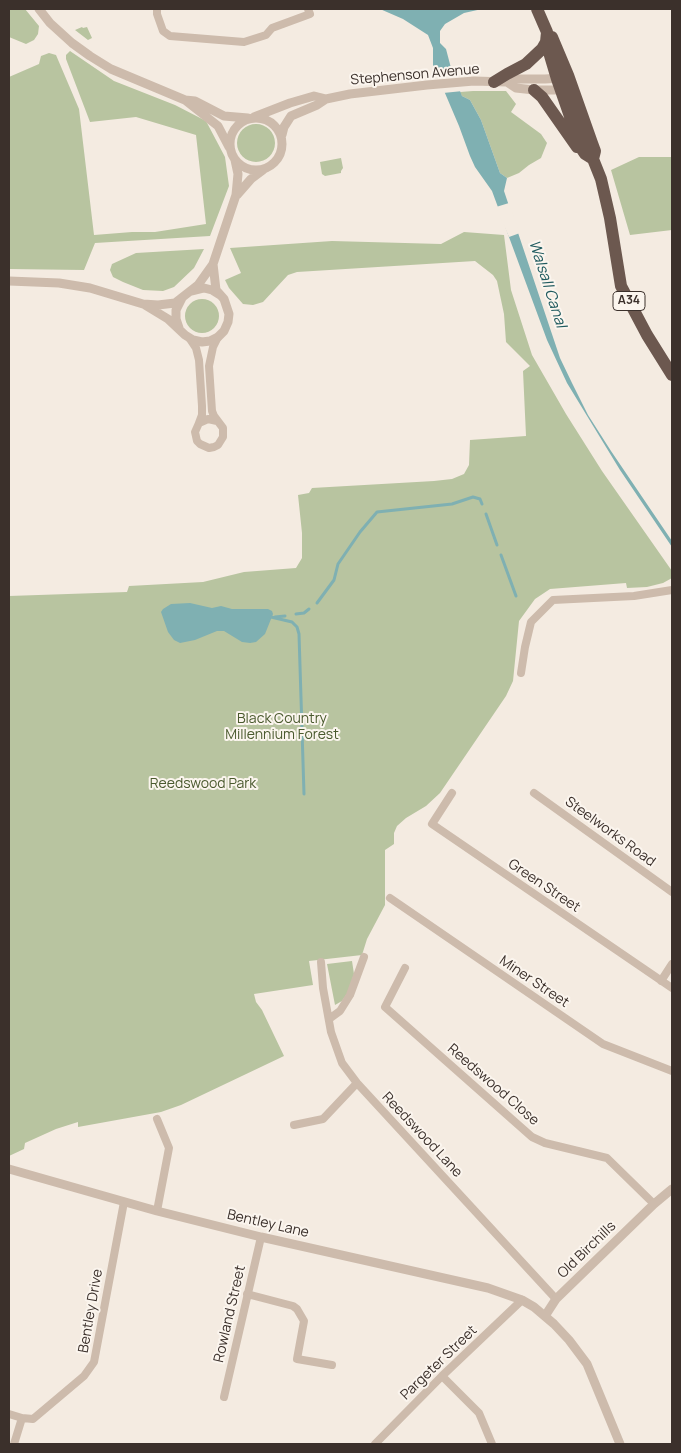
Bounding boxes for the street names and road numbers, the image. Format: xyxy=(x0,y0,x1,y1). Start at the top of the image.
street label: Stephenson Avenue xyxy=(350,61,480,89)
road number: A34 xyxy=(613,292,645,310)
street label: Steelworks Road xyxy=(562,794,658,870)
street label: Green Street xyxy=(505,856,583,916)
street label: Miner Street xyxy=(496,953,572,1011)
street label: Reedswood Close xyxy=(444,1041,542,1129)
street label: Reedswood Lane xyxy=(378,1089,466,1181)
street label: Bentley Lane xyxy=(226,1206,310,1242)
street label: Old Birchills xyxy=(554,1218,620,1282)
street label: Rowland Street xyxy=(211,1264,249,1364)
street label: Bentley Drive xyxy=(75,1268,107,1354)
street label: Pargeter Street xyxy=(397,1322,481,1404)

